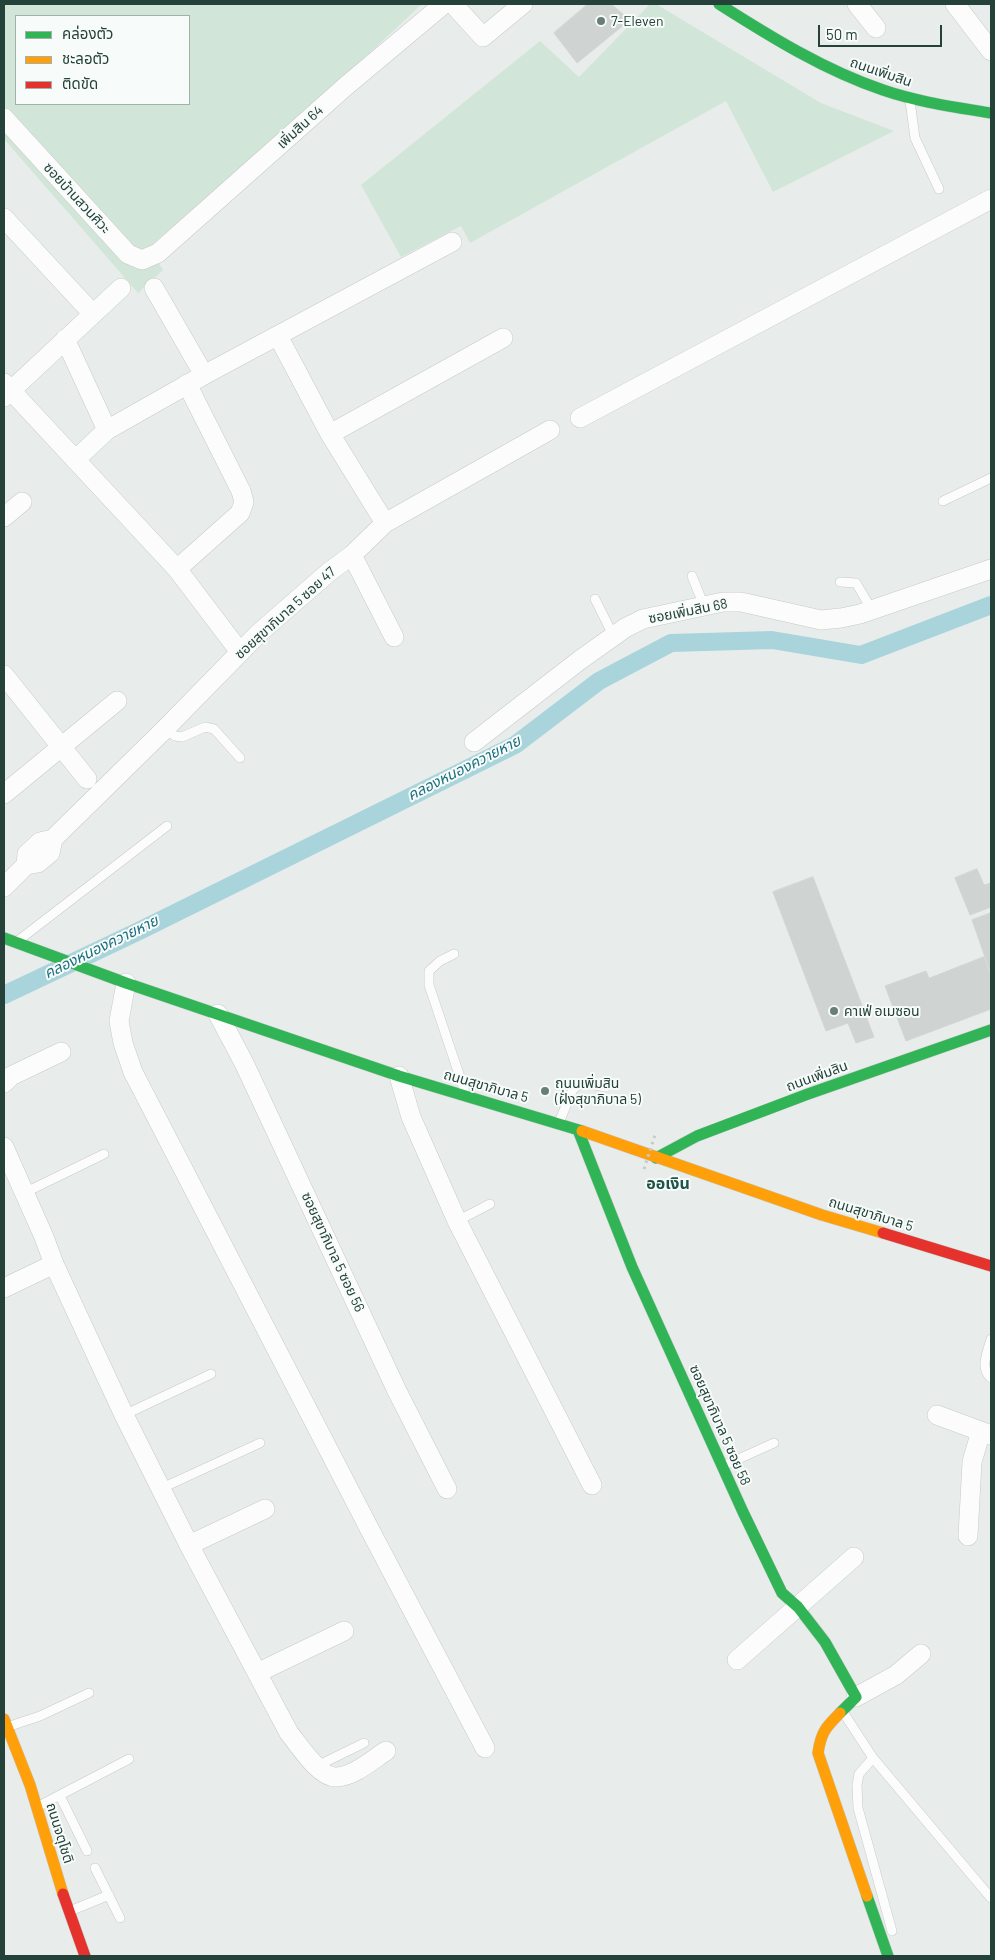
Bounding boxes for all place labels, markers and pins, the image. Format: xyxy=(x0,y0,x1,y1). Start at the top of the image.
place label: 7-Eleven xyxy=(611,13,664,29)
marker: 7-Eleven xyxy=(595,15,607,27)
place label: คาเฟ่ อเมซอน xyxy=(844,1003,920,1019)
marker: คาเฟ่ อเมซอน xyxy=(828,1005,840,1017)
place label: ถนนเพิ่มสิน (ฝั่งสุขาภิบาล 5) xyxy=(555,1075,641,1108)
marker: ถนนเพิ่มสิน (ฝั่งสุขาภิบาล 5) xyxy=(539,1085,551,1097)

